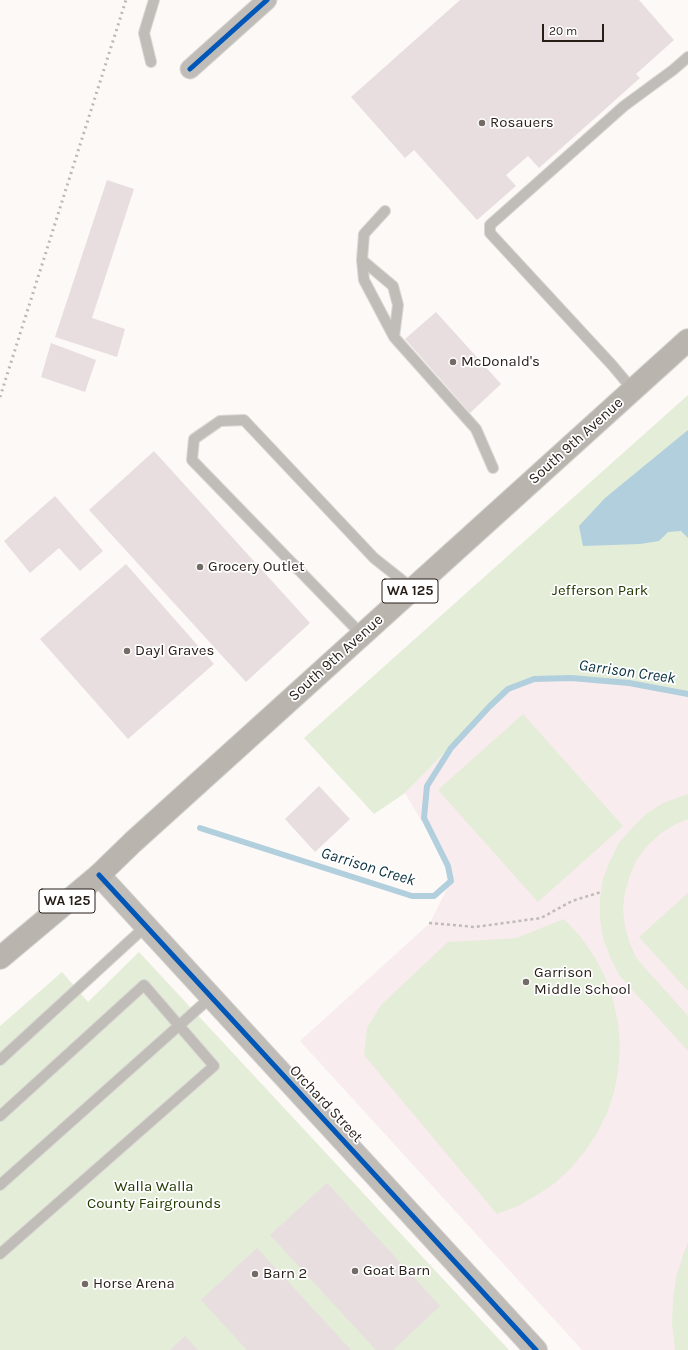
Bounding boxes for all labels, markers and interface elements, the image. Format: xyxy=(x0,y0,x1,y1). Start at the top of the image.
scale bar xyxy=(544,16,606,42)
text: 20 m xyxy=(549,24,577,38)
place label: Rosauers xyxy=(490,114,554,132)
marker: Rosauers xyxy=(477,118,487,128)
place label: McDonald's xyxy=(461,353,540,371)
marker: McDonald's xyxy=(448,357,458,367)
street label: South 9th Avenue xyxy=(525,394,627,488)
place label: Grocery Outlet xyxy=(208,558,305,576)
marker: Grocery Outlet xyxy=(195,562,205,572)
road number: WA 125 xyxy=(382,579,438,603)
park label: Jefferson Park xyxy=(552,582,648,600)
street label: South 9th Avenue xyxy=(285,611,387,705)
place label: Dayl Graves xyxy=(135,642,214,660)
marker: Dayl Graves xyxy=(122,646,132,656)
water label: Garrison Creek xyxy=(577,656,677,688)
water label: Garrison Creek xyxy=(319,844,417,890)
road number: WA 125 xyxy=(39,889,95,913)
place label: Garrison Middle School xyxy=(534,964,631,999)
marker: Garrison Middle School xyxy=(521,977,531,987)
street label: Orchard Street xyxy=(286,1062,366,1146)
park label: Walla Walla County Fairgrounds xyxy=(87,1178,221,1213)
place label: Goat Barn xyxy=(363,1262,430,1280)
place label: Barn 2 xyxy=(263,1265,307,1283)
marker: Goat Barn xyxy=(350,1266,360,1276)
marker: Barn 2 xyxy=(250,1269,260,1279)
place label: Horse Arena xyxy=(93,1275,175,1293)
marker: Horse Arena xyxy=(80,1279,90,1289)

